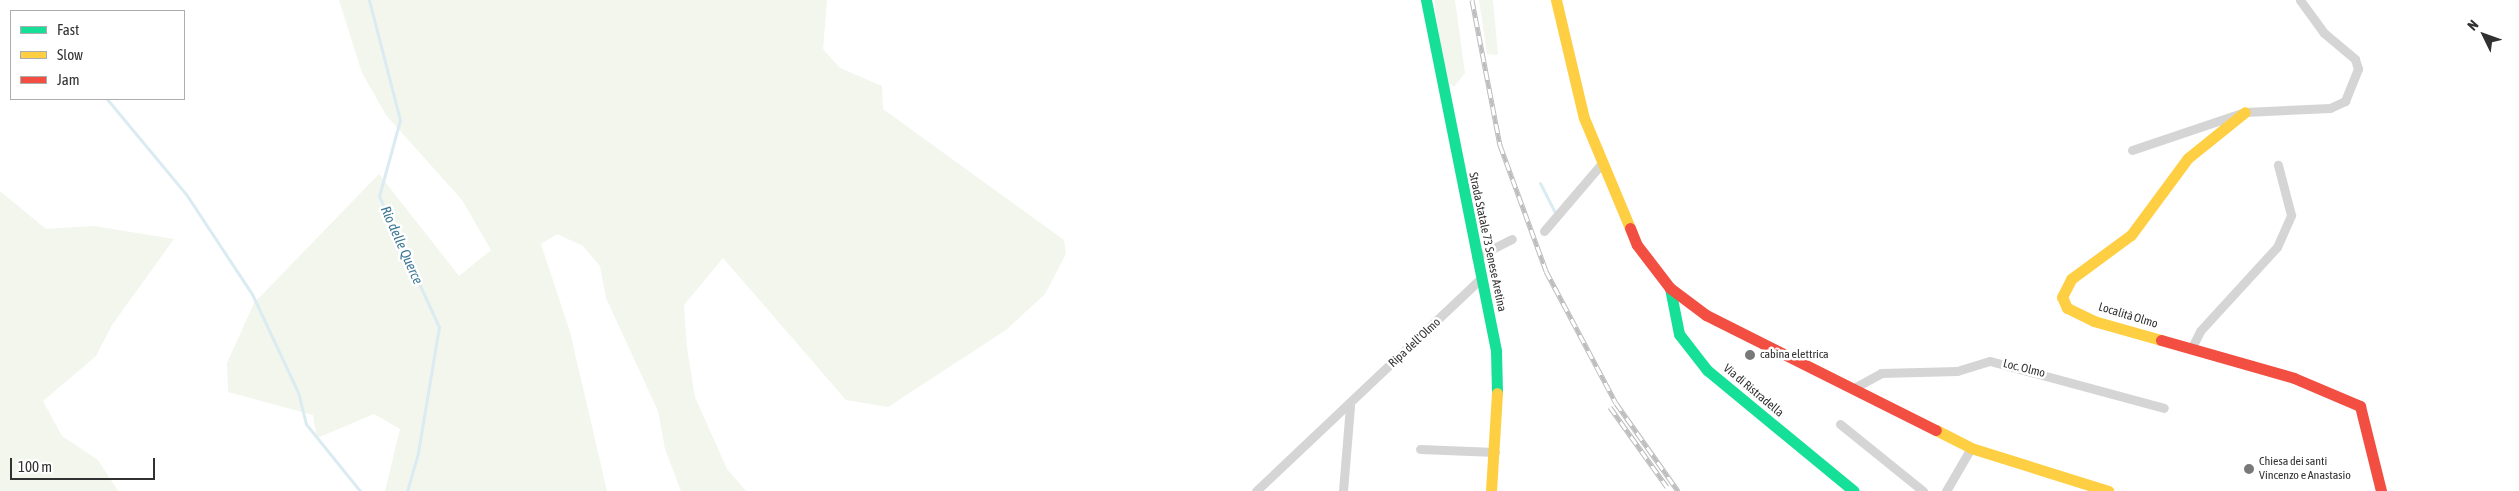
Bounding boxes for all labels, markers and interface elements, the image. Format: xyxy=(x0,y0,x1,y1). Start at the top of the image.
legend xyxy=(10,10,185,100)
north arrow xyxy=(2459,10,2509,60)
text: N xyxy=(2464,17,2482,33)
text: Fast xyxy=(57,21,79,38)
text: Slow xyxy=(57,46,83,63)
text: Jam xyxy=(57,71,80,88)
street label: Strada Statale 73 Senese Aretina xyxy=(1465,171,1509,313)
water label: Rio delle Querce xyxy=(377,203,427,287)
street label: Località Olmo xyxy=(2097,300,2159,332)
street label: Ripa dell'Olmo xyxy=(1386,315,1444,371)
place label: cabina elettrica xyxy=(1760,348,1829,362)
marker: cabina elettrica xyxy=(1744,349,1756,361)
street label: Loc. Olmo xyxy=(2001,357,2047,381)
street label: Via di Ristradella xyxy=(1720,362,1786,420)
scale bar xyxy=(12,448,158,480)
place label: Chiesa dei santi Vincenzo e Anastasio xyxy=(2259,455,2351,483)
text: 100 m xyxy=(18,458,52,475)
marker: Chiesa dei santi Vincenzo e Anastasio xyxy=(2243,463,2255,475)

